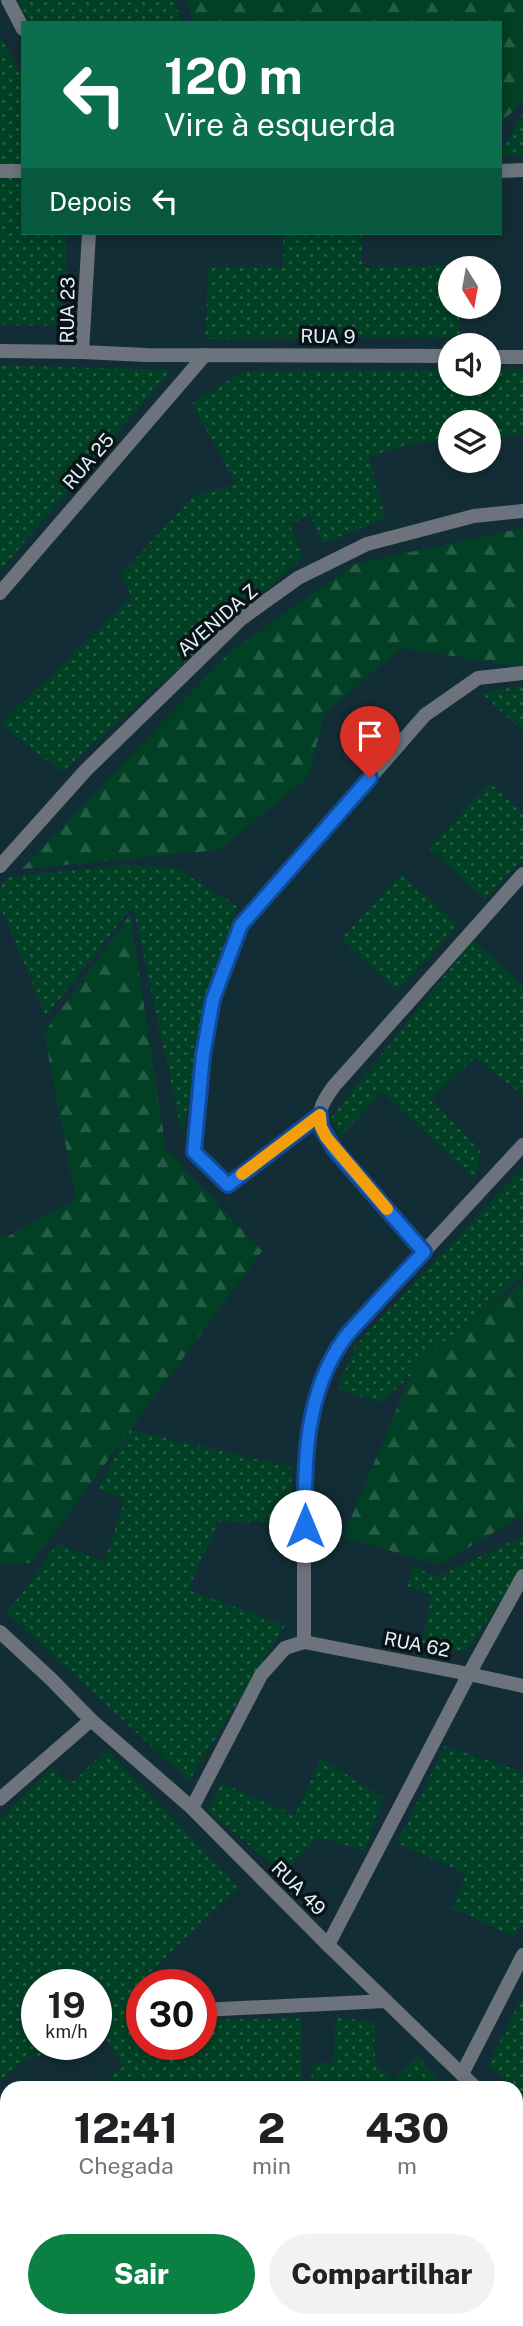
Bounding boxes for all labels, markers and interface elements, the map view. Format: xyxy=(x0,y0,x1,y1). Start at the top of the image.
text: 120 m xyxy=(164,47,303,105)
icon: left xyxy=(49,49,140,140)
text: Vire à esquerda xyxy=(164,106,396,143)
icon: left xyxy=(146,182,184,220)
text: Depois xyxy=(49,186,132,217)
north arrow xyxy=(438,256,500,318)
map controls xyxy=(438,256,501,473)
street label: RUA 23 xyxy=(55,277,79,343)
street label: RUA 9 xyxy=(300,325,356,347)
button: sound xyxy=(438,333,501,396)
button: layers xyxy=(438,410,501,473)
street label: RUA 25 xyxy=(58,429,118,493)
street label: AVENIDA Z xyxy=(173,579,261,661)
pin xyxy=(340,706,400,778)
icon: arrive xyxy=(351,717,389,755)
position arrow xyxy=(268,1489,342,1563)
street label: RUA 62 xyxy=(382,1627,452,1661)
street label: RUA 49 xyxy=(268,1857,330,1919)
speed limit sign: 30 xyxy=(126,1969,217,2060)
text: 19 xyxy=(47,1985,86,2026)
text: km/h xyxy=(45,2021,88,2042)
text: 12:41 xyxy=(74,2103,178,2152)
text: 2 xyxy=(258,2103,285,2152)
text: 430 xyxy=(365,2103,449,2152)
text: Chegada xyxy=(78,2152,174,2179)
text: min xyxy=(252,2152,291,2179)
text: m xyxy=(397,2152,417,2179)
button: Sair xyxy=(28,2234,255,2314)
button: Compartilhar xyxy=(269,2234,495,2314)

